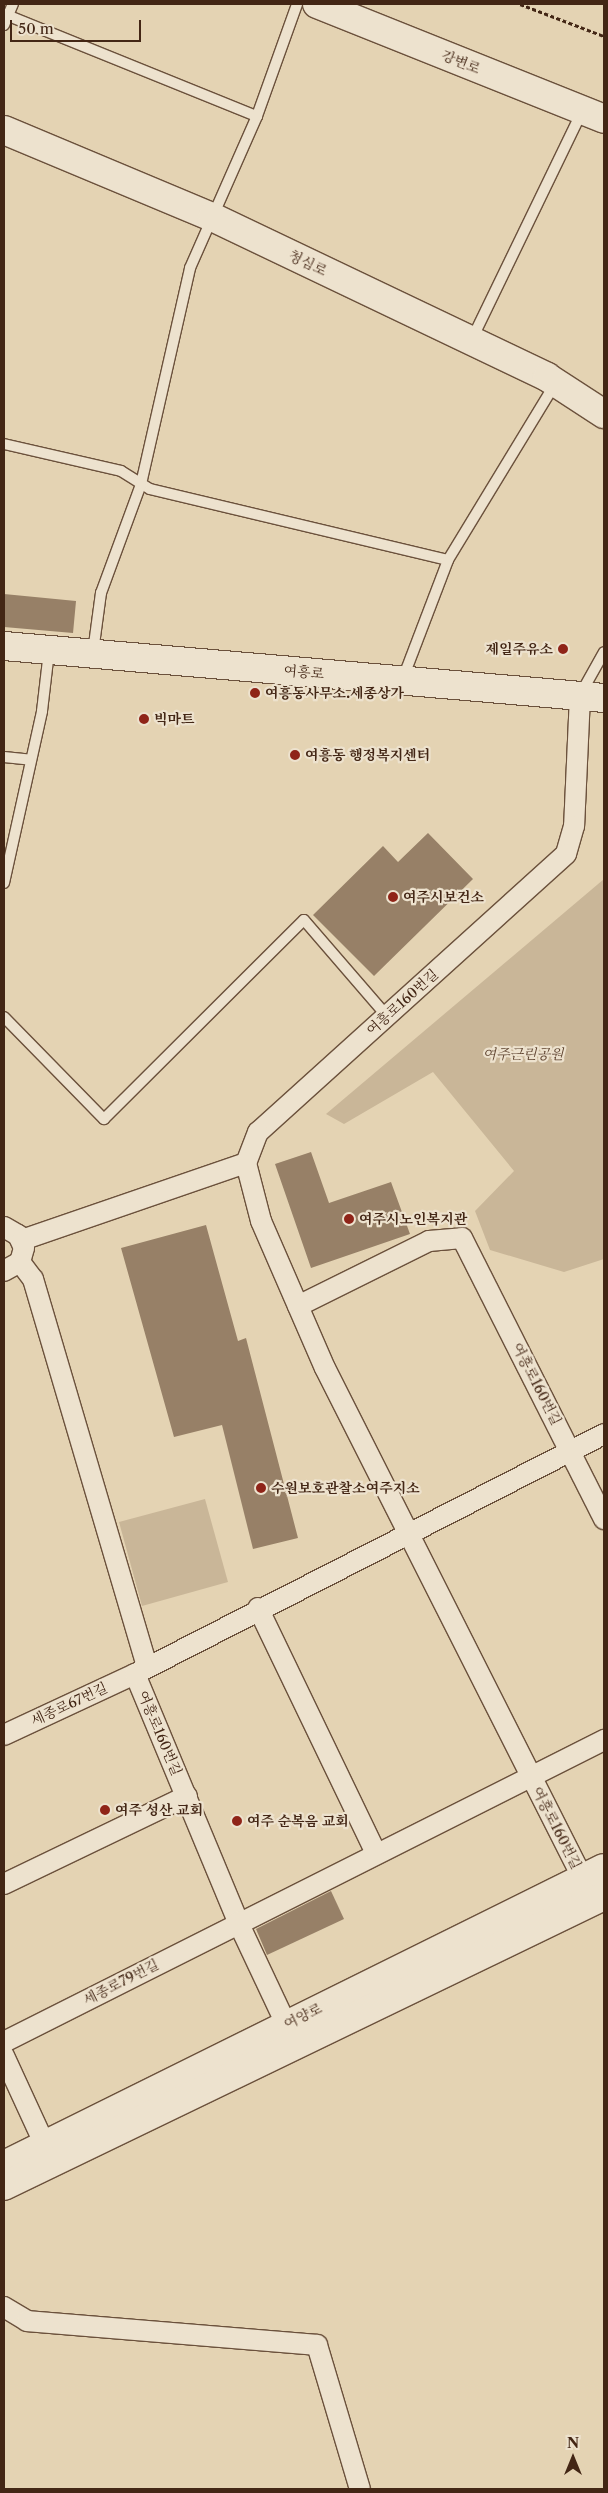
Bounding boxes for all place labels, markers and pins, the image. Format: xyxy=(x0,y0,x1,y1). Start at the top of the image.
place label: 제일주유소 xyxy=(485,641,553,657)
marker: 제일주유소 xyxy=(557,643,569,655)
place label: 여흥동사무소.세종상가 xyxy=(265,685,404,701)
marker: 여흥동사무소.세종상가 xyxy=(249,687,261,699)
place label: 빅마트 xyxy=(154,711,195,727)
marker: 빅마트 xyxy=(138,713,150,725)
place label: 여흥동 행정복지센터 xyxy=(305,747,430,763)
marker: 여흥동 행정복지센터 xyxy=(289,749,301,761)
place label: 여주시보건소 xyxy=(403,889,484,905)
marker: 여주시보건소 xyxy=(387,891,399,903)
place label: 여주시노인복지관 xyxy=(359,1211,467,1227)
marker: 여주시노인복지관 xyxy=(343,1213,355,1225)
place label: 수원보호관찰소여주지소 xyxy=(271,1480,420,1496)
marker: 수원보호관찰소여주지소 xyxy=(255,1482,267,1494)
place label: 여주 성산 교회 xyxy=(115,1802,203,1818)
marker: 여주 성산 교회 xyxy=(99,1804,111,1816)
place label: 여주 순복음 교회 xyxy=(247,1813,349,1829)
marker: 여주 순복음 교회 xyxy=(231,1815,243,1827)

